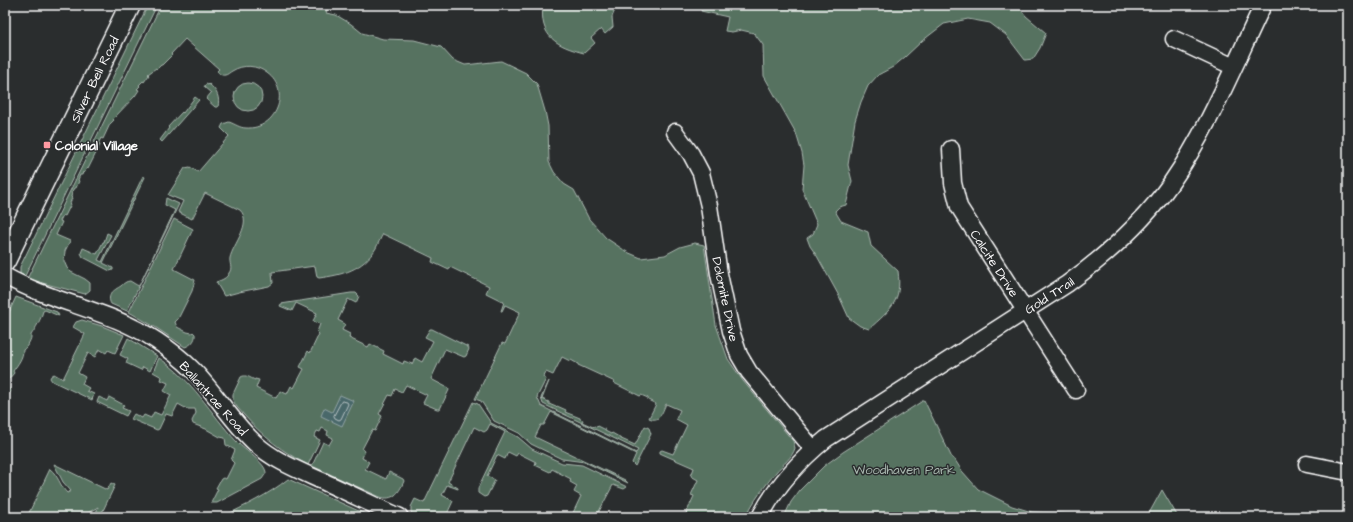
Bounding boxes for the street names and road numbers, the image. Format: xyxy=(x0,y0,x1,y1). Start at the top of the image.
street label: Silver Bell Road xyxy=(66,33,124,126)
street label: Calcite Drive xyxy=(966,226,1023,301)
street label: Dolomite Drive xyxy=(707,255,743,343)
street label: Gold Trail xyxy=(1021,273,1078,319)
street label: Ballantrae Road xyxy=(175,358,252,440)

